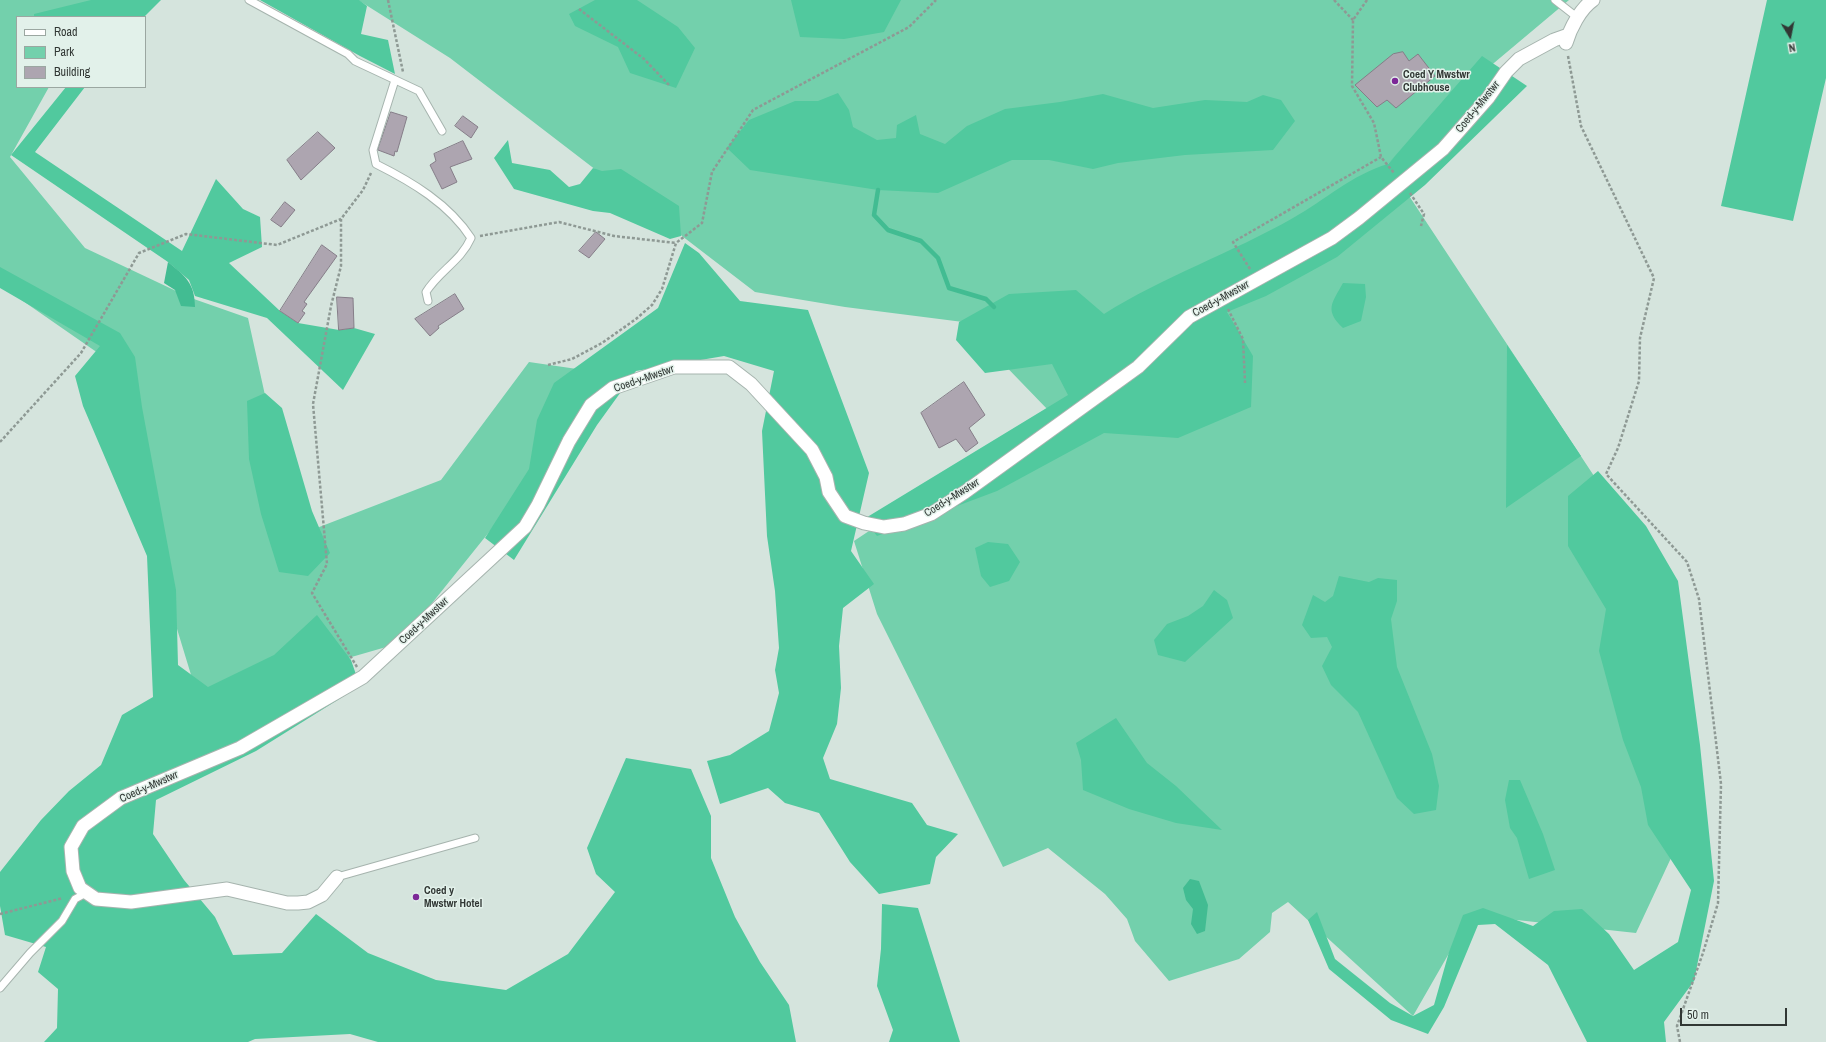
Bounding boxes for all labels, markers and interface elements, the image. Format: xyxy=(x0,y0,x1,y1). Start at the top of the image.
legend xyxy=(16,16,146,88)
north arrow xyxy=(1770,16,1810,56)
text: Road xyxy=(54,24,78,40)
text: N xyxy=(1788,40,1797,55)
text: Park xyxy=(54,44,74,60)
text: Building xyxy=(54,64,90,80)
place label: Coed Y Mwstwr Clubhouse xyxy=(1403,68,1470,94)
marker: Coed Y Mwstwr Clubhouse xyxy=(1390,76,1400,86)
street label: Coed-y-Mwstwr xyxy=(1453,79,1503,135)
street label: Coed-y-Mwstwr xyxy=(1190,278,1252,320)
street label: Coed-y-Mwstwr xyxy=(612,363,676,395)
street label: Coed-y-Mwstwr xyxy=(922,476,982,520)
street label: Coed-y-Mwstwr xyxy=(397,595,451,647)
street label: Coed-y-Mwstwr xyxy=(118,768,180,806)
place label: Coed y Mwstwr Hotel xyxy=(424,884,482,910)
marker: Coed y Mwstwr Hotel xyxy=(411,892,421,902)
scale bar xyxy=(1682,1000,1789,1026)
text: 50 m xyxy=(1687,1007,1709,1023)

